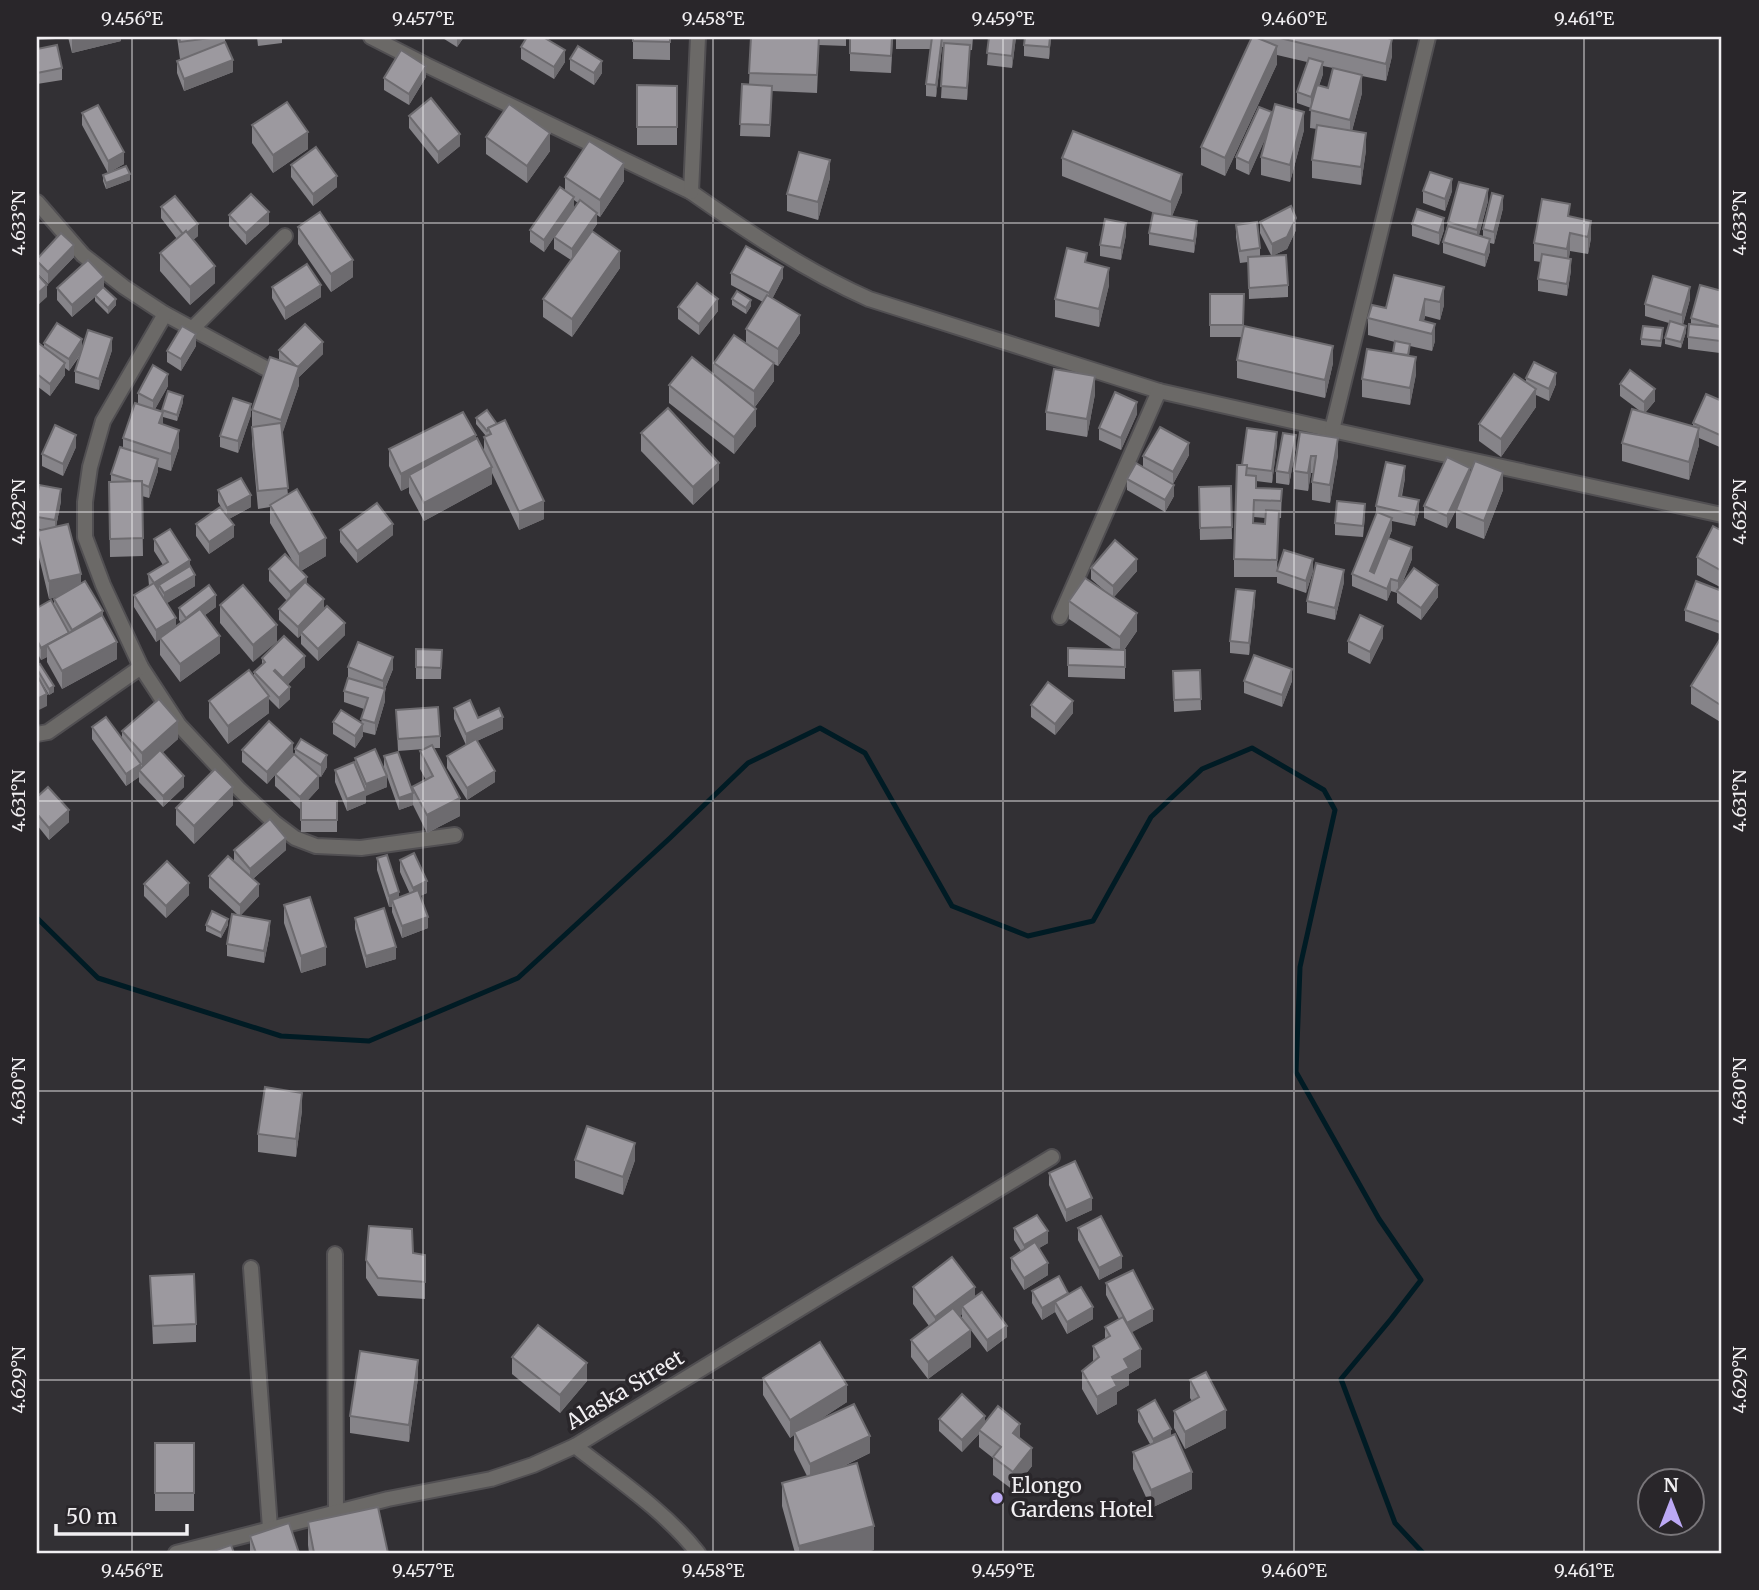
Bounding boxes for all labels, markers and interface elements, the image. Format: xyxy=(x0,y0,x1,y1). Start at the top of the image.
text: 9.456°E xyxy=(101,7,163,30)
text: 9.457°E xyxy=(392,7,455,30)
text: 9.458°E xyxy=(682,7,745,30)
text: 9.459°E xyxy=(972,7,1035,30)
text: 9.460°E xyxy=(1261,7,1327,30)
text: 9.461°E xyxy=(1554,7,1615,30)
text: 4.633°N xyxy=(7,190,30,256)
text: 4.633°N xyxy=(1728,190,1751,256)
text: 4.632°N xyxy=(7,479,30,545)
text: 4.632°N xyxy=(1728,479,1751,545)
text: 4.631°N xyxy=(7,770,30,832)
text: 4.631°N xyxy=(1728,770,1751,832)
text: 4.630°N xyxy=(7,1057,30,1125)
text: 4.630°N xyxy=(1728,1057,1751,1125)
street label: Alaska Street xyxy=(560,1344,689,1436)
text: 4.629°N xyxy=(7,1346,30,1414)
text: 4.629°N xyxy=(1728,1346,1751,1414)
north arrow xyxy=(1636,1468,1706,1538)
place label: Elongo Gardens Hotel xyxy=(1011,1472,1154,1523)
text: N xyxy=(1663,1473,1679,1497)
marker: Elongo Gardens Hotel xyxy=(989,1490,1005,1506)
scale bar xyxy=(56,1492,187,1536)
text: 50 m xyxy=(66,1503,117,1530)
text: 9.456°E xyxy=(101,1559,163,1582)
text: 9.457°E xyxy=(392,1559,455,1582)
text: 9.458°E xyxy=(682,1559,745,1582)
text: 9.459°E xyxy=(972,1559,1035,1582)
text: 9.460°E xyxy=(1261,1559,1327,1582)
text: 9.461°E xyxy=(1554,1559,1615,1582)

